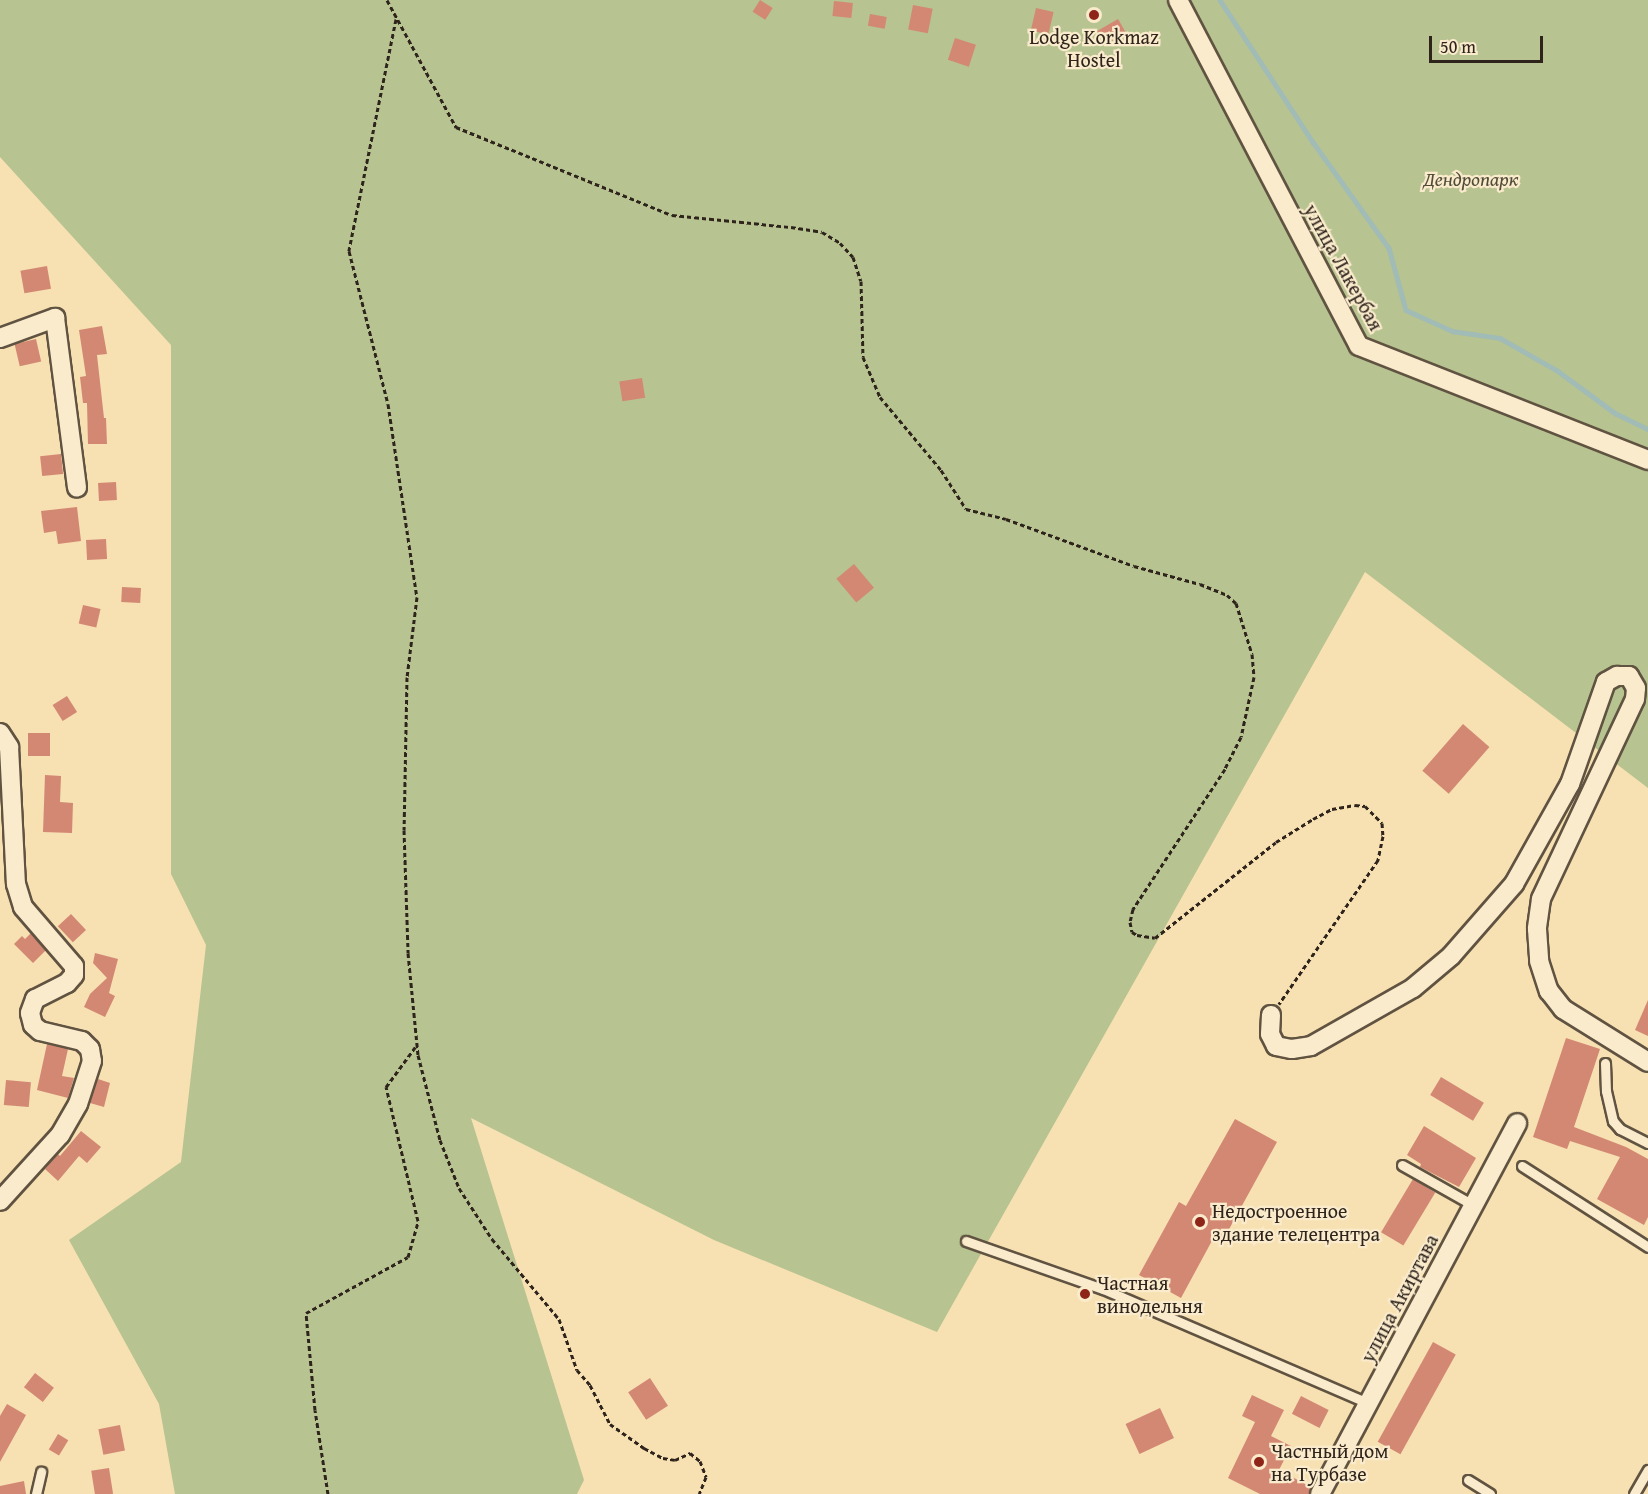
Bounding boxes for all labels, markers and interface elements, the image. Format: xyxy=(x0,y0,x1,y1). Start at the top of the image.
marker: Lodge Korkmaz Hostel xyxy=(1087,8,1101,22)
place label: Lodge Korkmaz Hostel xyxy=(1029,24,1159,71)
scale bar xyxy=(1432,24,1546,62)
text: 50 m xyxy=(1440,33,1476,60)
park label: Дендропарк xyxy=(1423,166,1519,190)
street label: улица Лакербая xyxy=(1299,199,1389,335)
place label: Недостроенное здание телецентра xyxy=(1212,1198,1380,1245)
marker: Недостроенное здание телецентра xyxy=(1193,1215,1207,1229)
street label: улица Акиртава xyxy=(1355,1230,1443,1366)
place label: Частная винодельня xyxy=(1097,1270,1203,1317)
marker: Частная винодельня xyxy=(1078,1287,1092,1301)
place label: Частный дом на Турбазе xyxy=(1271,1438,1389,1485)
marker: Частный дом на Турбазе xyxy=(1252,1455,1266,1469)

